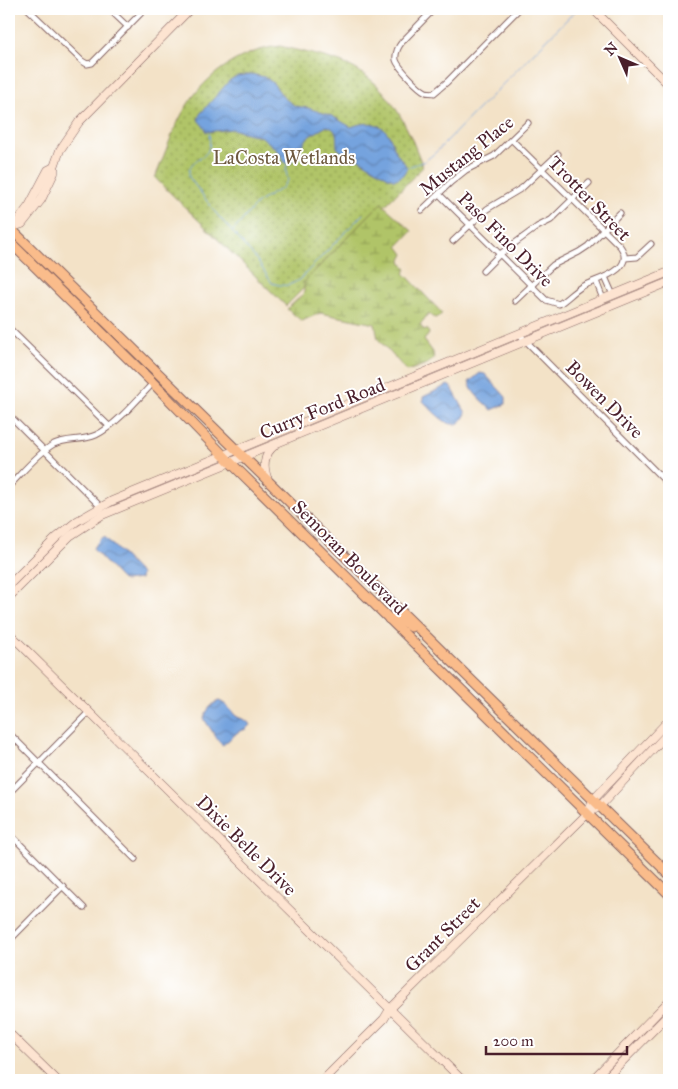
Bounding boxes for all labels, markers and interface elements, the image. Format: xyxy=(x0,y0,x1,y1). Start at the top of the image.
north arrow xyxy=(596,32,646,82)
text: N xyxy=(601,39,621,59)
street label: Mustang Place xyxy=(415,110,519,201)
park label: LaCosta Wetlands xyxy=(213,146,355,169)
street label: Trotter Street xyxy=(543,151,636,246)
street label: Paso Fino Drive xyxy=(453,187,558,292)
street label: Bowen Drive xyxy=(561,356,648,443)
street label: Curry Ford Road xyxy=(256,373,389,444)
street label: Semoran Boulevard xyxy=(287,495,412,620)
street label: Dixie Belle Drive xyxy=(192,790,302,900)
street label: Grant Street xyxy=(400,892,485,977)
scale bar xyxy=(486,1024,627,1056)
text: 200 m xyxy=(493,1032,534,1050)

